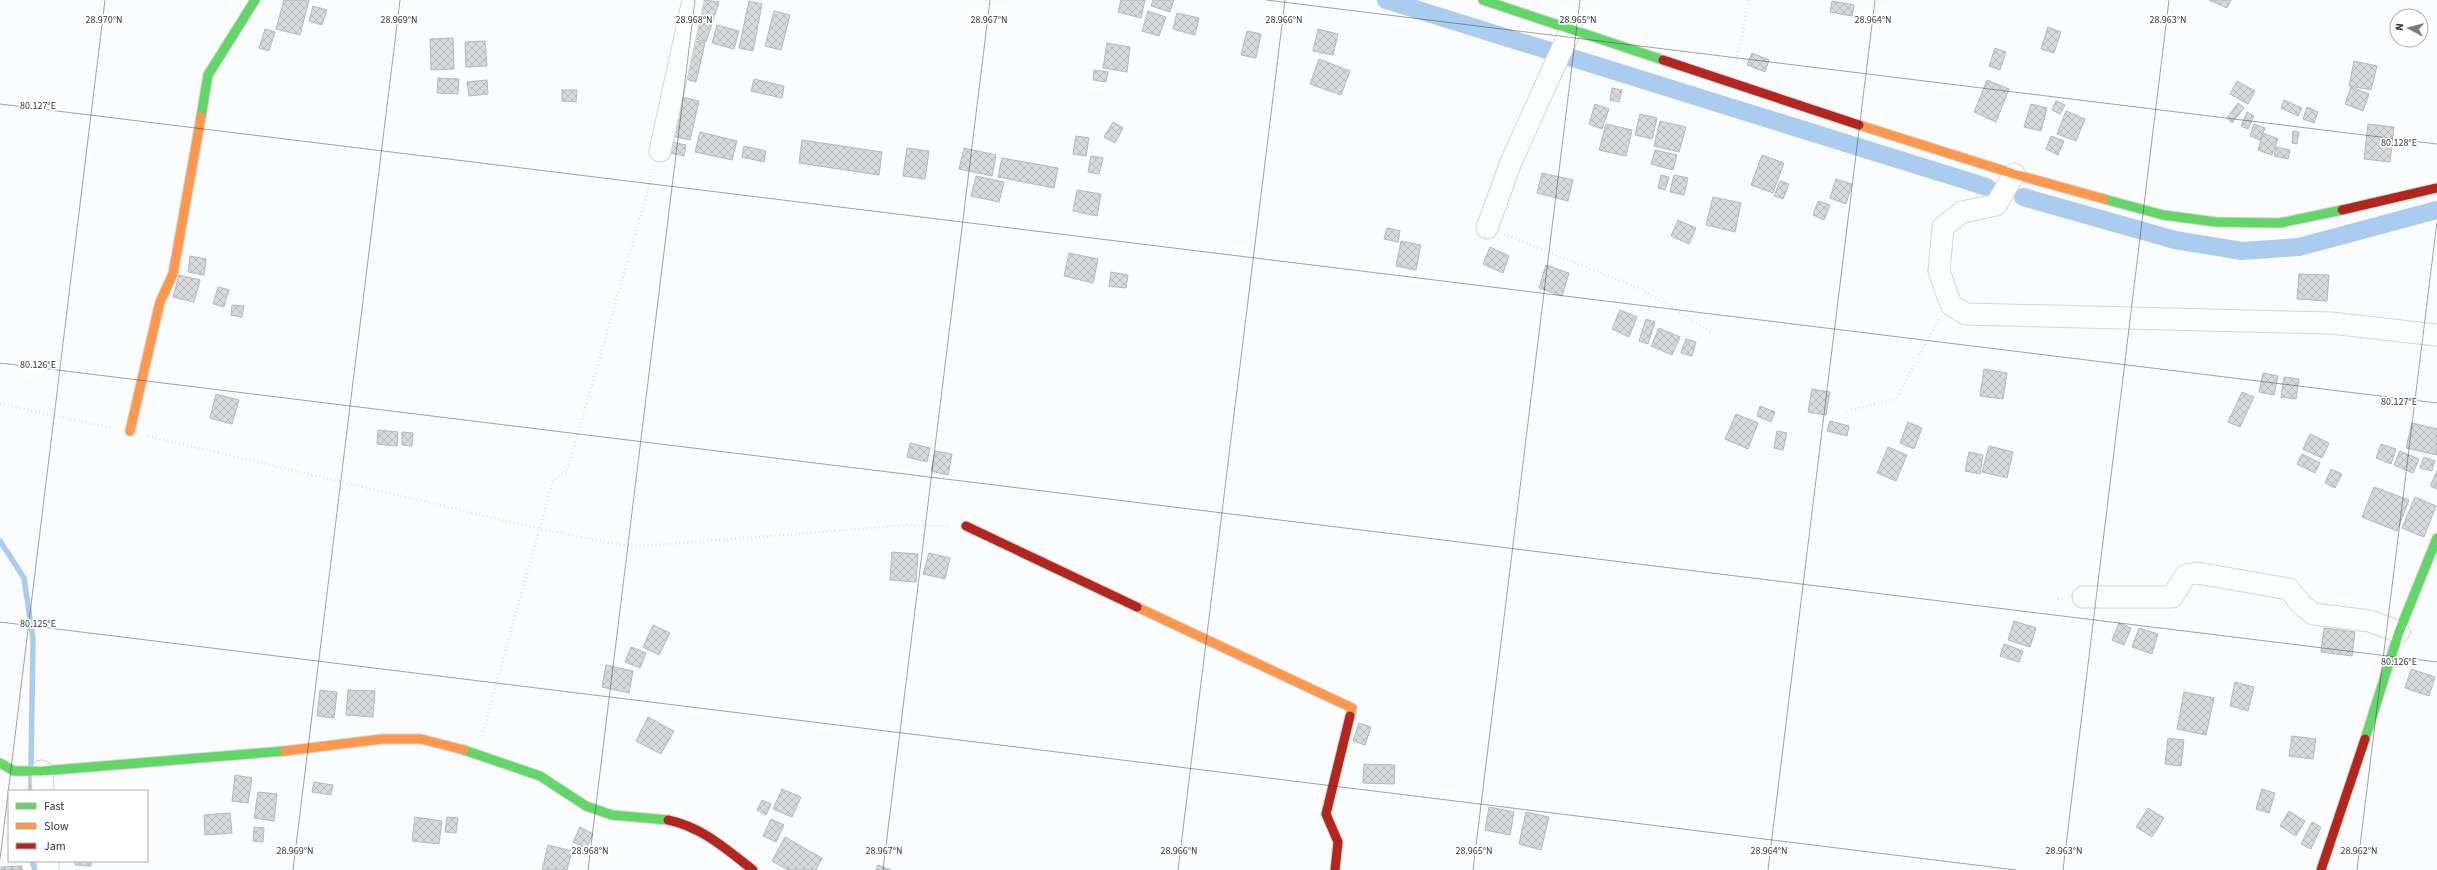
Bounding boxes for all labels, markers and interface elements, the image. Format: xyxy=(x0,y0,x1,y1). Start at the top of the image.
north arrow xyxy=(2389,8,2429,48)
text: 28.970°N xyxy=(85,13,123,27)
text: 28.969°N xyxy=(380,13,418,27)
text: 28.968°N xyxy=(675,13,713,27)
text: 28.967°N xyxy=(970,13,1008,27)
text: 28.966°N xyxy=(1265,13,1303,27)
text: 28.965°N xyxy=(1559,13,1597,27)
text: 28.964°N xyxy=(1854,13,1892,27)
text: 28.963°N xyxy=(2149,13,2187,27)
text: N xyxy=(2392,22,2407,31)
text: 80.127°E xyxy=(20,99,56,113)
text: 80.128°E xyxy=(2381,136,2417,150)
text: 80.126°E xyxy=(20,358,56,372)
text: 80.127°E xyxy=(2381,395,2417,409)
text: 80.125°E xyxy=(20,617,56,631)
text: 80.126°E xyxy=(2381,655,2417,669)
legend xyxy=(8,790,148,862)
text: Fast xyxy=(44,798,64,815)
text: Slow xyxy=(44,818,69,835)
text: Jam xyxy=(44,838,66,855)
text: 28.969°N xyxy=(276,844,314,858)
text: 28.968°N xyxy=(571,844,609,858)
text: 28.967°N xyxy=(865,844,903,858)
text: 28.966°N xyxy=(1160,844,1198,858)
text: 28.965°N xyxy=(1455,844,1493,858)
text: 28.964°N xyxy=(1750,844,1788,858)
text: 28.963°N xyxy=(2045,844,2083,858)
text: 28.962°N xyxy=(2340,844,2378,858)

